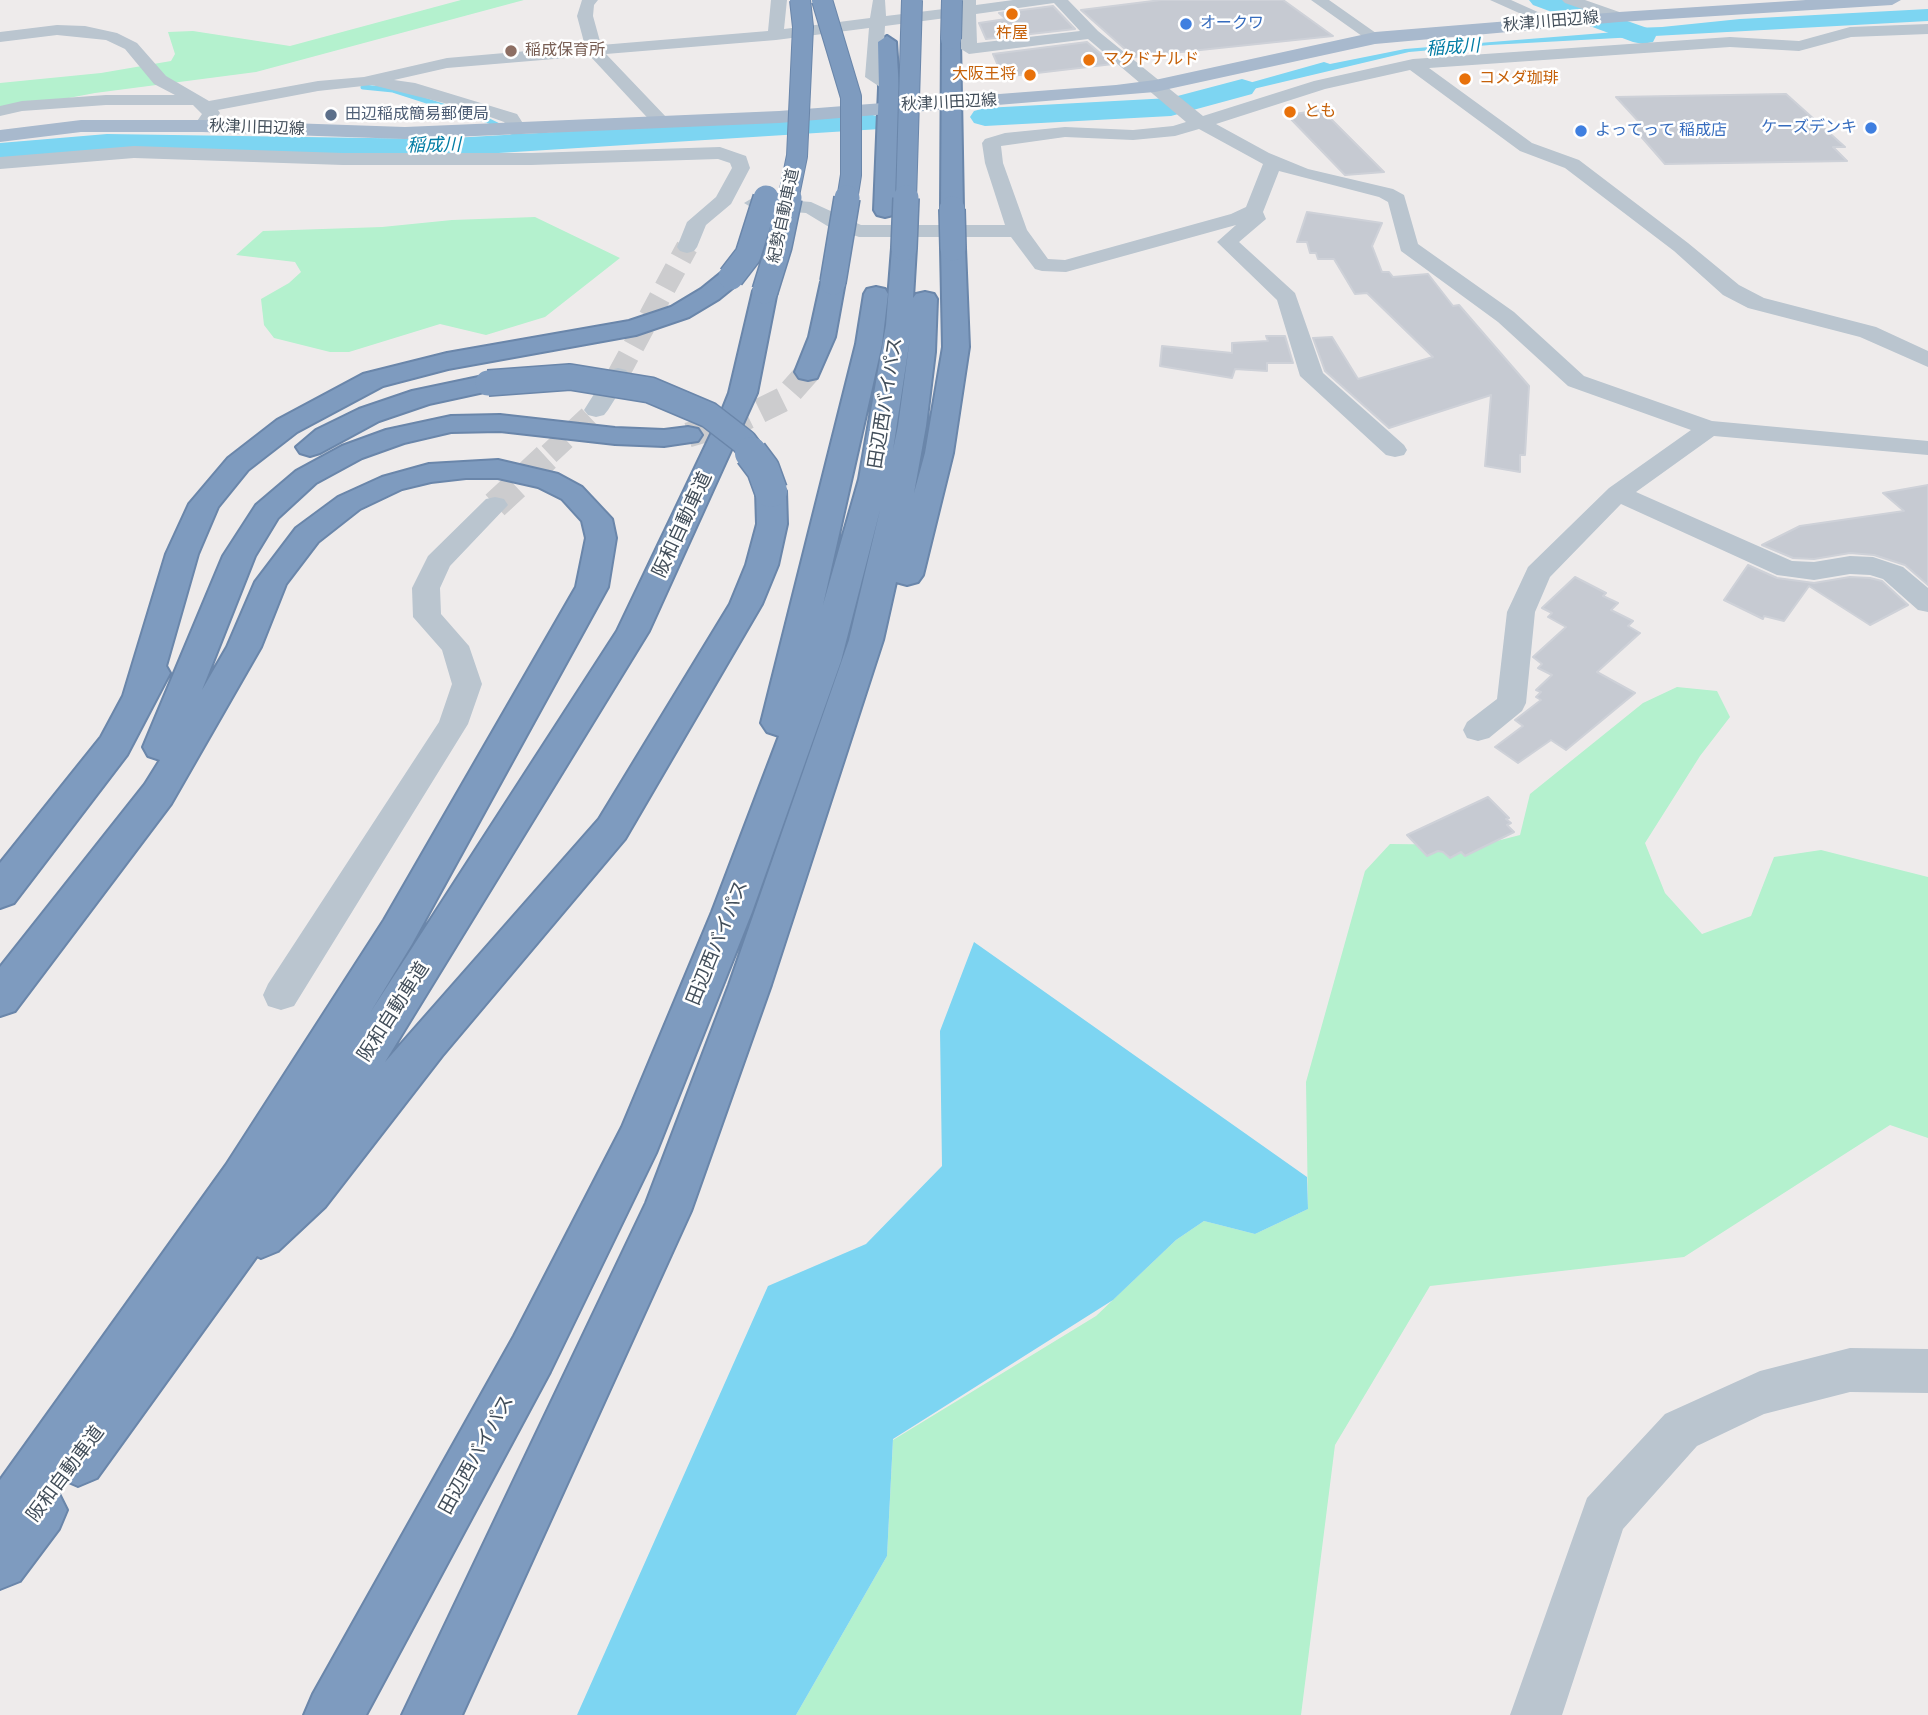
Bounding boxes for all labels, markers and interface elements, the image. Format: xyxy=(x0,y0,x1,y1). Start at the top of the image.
marker: 杵屋 xyxy=(1004,6,1020,22)
street label: 秋津川田辺線 xyxy=(1502,8,1600,36)
place label: オークワ xyxy=(1200,14,1264,34)
marker: オークワ xyxy=(1178,16,1194,32)
place label: 杵屋 xyxy=(996,24,1028,44)
water label: 稲成川 xyxy=(1425,35,1481,61)
place label: 稲成保育所 xyxy=(525,41,605,61)
marker: 稲成保育所 xyxy=(503,43,519,59)
place label: マクドナルド xyxy=(1103,50,1199,70)
marker: マクドナルド xyxy=(1081,52,1097,68)
place label: 大阪王将 xyxy=(952,65,1016,85)
marker: 大阪王将 xyxy=(1022,67,1038,83)
place label: コメダ珈琲 xyxy=(1479,69,1559,89)
marker: コメダ珈琲 xyxy=(1457,71,1473,87)
street label: 秋津川田辺線 xyxy=(901,91,997,115)
place label: とも xyxy=(1304,102,1336,122)
marker: とも xyxy=(1282,104,1298,120)
place label: 田辺稲成簡易郵便局 xyxy=(345,105,489,125)
marker: 田辺稲成簡易郵便局 xyxy=(323,107,339,123)
street label: 秋津川田辺線 xyxy=(209,117,305,139)
place label: ケーズデンキ xyxy=(1761,118,1857,138)
marker: ケーズデンキ xyxy=(1863,120,1879,136)
place label: よってって 稲成店 xyxy=(1595,121,1727,141)
marker: よってって 稲成店 xyxy=(1573,123,1589,139)
water label: 稲成川 xyxy=(407,135,461,157)
street label: 紀勢自動車道 xyxy=(765,167,803,265)
street label: 田辺西バイパス xyxy=(864,336,908,470)
street label: 阪和自動車道 xyxy=(649,469,717,581)
street label: 田辺西バイパス xyxy=(683,877,753,1009)
street label: 阪和自動車道 xyxy=(353,958,435,1066)
street label: 田辺西バイパス xyxy=(435,1391,519,1519)
street label: 阪和自動車道 xyxy=(23,1422,109,1526)

